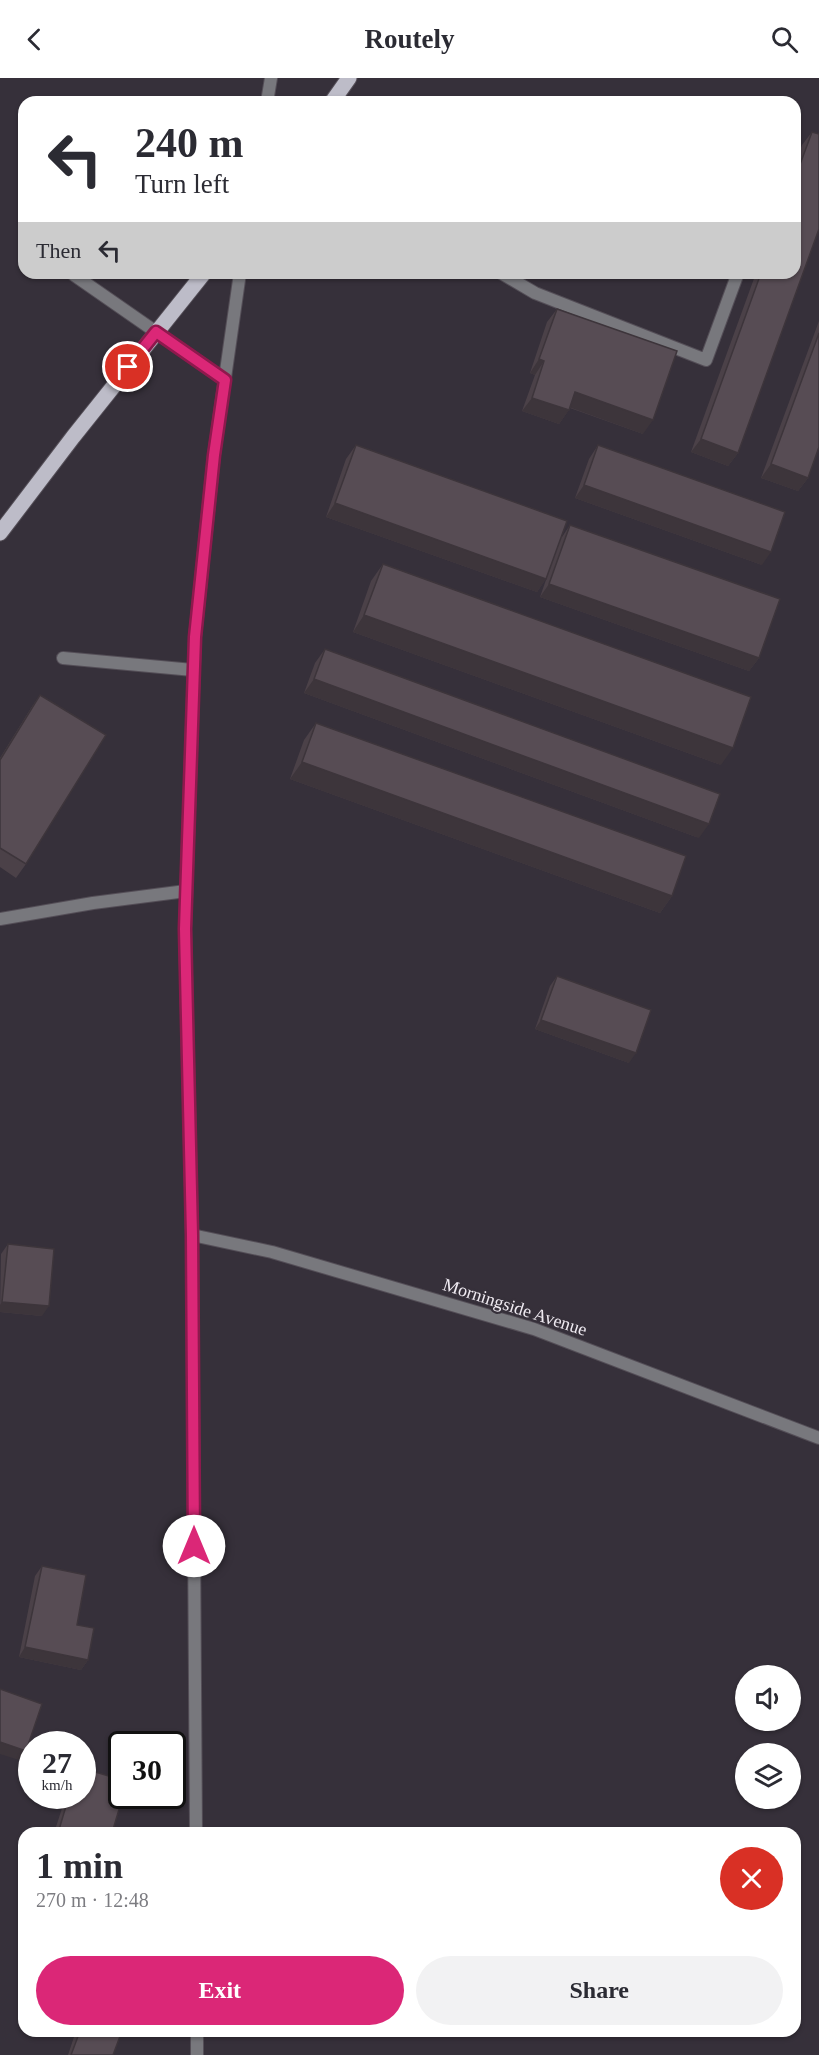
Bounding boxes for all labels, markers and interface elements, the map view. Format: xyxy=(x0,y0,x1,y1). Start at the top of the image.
icon: back xyxy=(18,23,51,56)
icon: search xyxy=(768,23,801,56)
text: Routely xyxy=(365,24,455,54)
icon: left xyxy=(36,120,114,198)
text: 240 m xyxy=(135,120,244,166)
text: Turn left xyxy=(135,169,229,199)
icon: left xyxy=(93,234,126,267)
text: Then xyxy=(36,238,81,263)
pin xyxy=(102,341,153,392)
icon: arrive xyxy=(111,350,144,383)
street label: Morningside Avenue xyxy=(441,1274,589,1340)
position arrow xyxy=(162,1514,226,1578)
map controls xyxy=(735,1665,801,1809)
button: sound xyxy=(735,1665,801,1731)
speed limit sign: 30 xyxy=(108,1731,186,1809)
button: layers xyxy=(735,1743,801,1809)
text: 27 xyxy=(42,1746,72,1779)
text: km/h xyxy=(42,1777,72,1793)
text: 1 min xyxy=(36,1846,123,1886)
button: close xyxy=(720,1847,783,1910)
text: 270 m · 12:48 xyxy=(36,1889,149,1911)
button: Exit xyxy=(36,1956,404,2025)
button: Share xyxy=(416,1956,783,2025)

